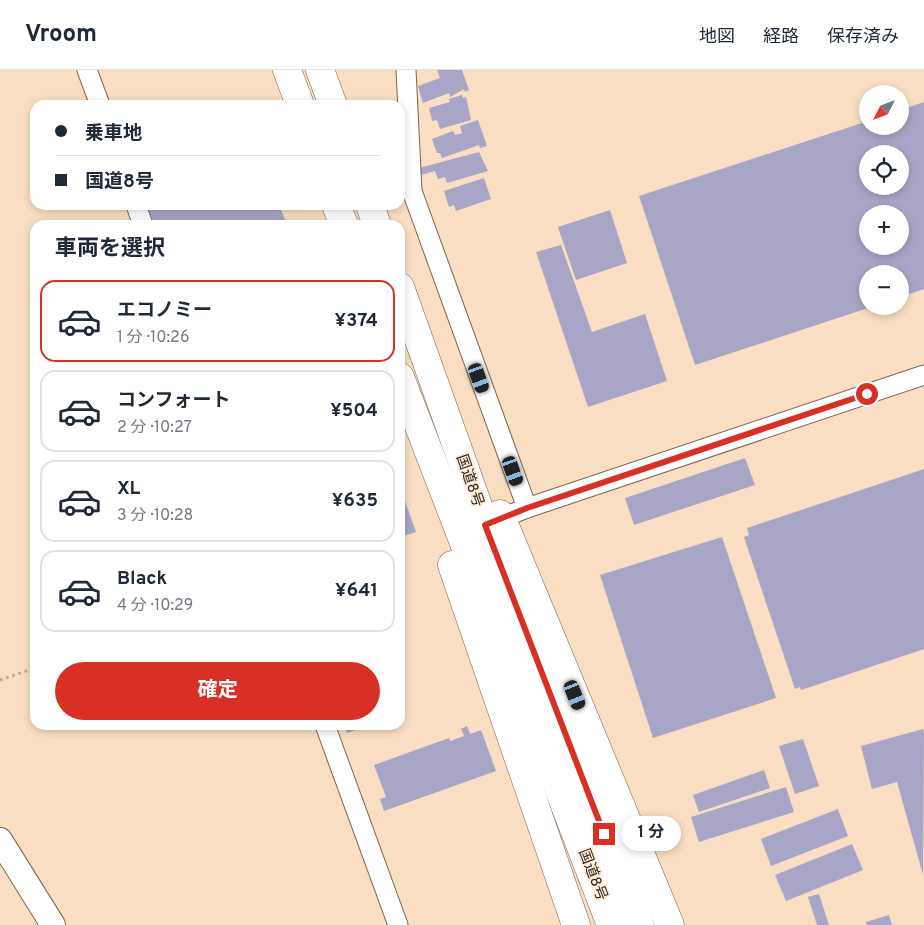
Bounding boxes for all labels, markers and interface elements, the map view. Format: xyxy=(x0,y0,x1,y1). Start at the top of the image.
text: Vroom xyxy=(25,20,97,50)
text: 地図 xyxy=(699,26,735,49)
text: 経路 xyxy=(763,26,799,49)
text: 保存済み xyxy=(827,26,899,49)
north arrow xyxy=(859,85,909,135)
map controls xyxy=(859,85,909,315)
text: 乗車地 xyxy=(85,122,142,146)
button: locate xyxy=(859,145,909,195)
text: 国道8号 xyxy=(85,170,154,194)
button: + xyxy=(859,205,909,255)
text: 車両を選択 xyxy=(55,236,165,263)
button: − xyxy=(859,265,909,315)
icon: car xyxy=(57,299,102,344)
text: エコノミー xyxy=(117,299,212,323)
text: ¥374 xyxy=(335,309,378,333)
text: 1 分 · 10:26 xyxy=(117,328,189,348)
car xyxy=(466,361,491,395)
route start xyxy=(856,383,878,405)
icon: car xyxy=(57,389,102,434)
text: コンフォート xyxy=(117,389,230,413)
text: ¥504 xyxy=(330,399,378,423)
text: 2 分 · 10:27 xyxy=(117,418,192,438)
street label: 国道8号 xyxy=(451,452,487,510)
car xyxy=(500,454,525,488)
text: XL xyxy=(117,477,140,501)
icon: car xyxy=(57,479,102,524)
text: ¥635 xyxy=(332,489,378,513)
text: 3 分 · 10:28 xyxy=(117,506,193,526)
text: Black xyxy=(117,567,167,591)
icon: car xyxy=(57,569,102,614)
text: ¥641 xyxy=(335,579,378,603)
text: 4 分 · 10:29 xyxy=(117,596,193,616)
button: 確定 xyxy=(55,662,380,720)
car xyxy=(562,678,587,712)
callout: 1 分 xyxy=(622,816,682,852)
route end xyxy=(593,823,615,845)
text: 1 分 xyxy=(638,823,664,843)
street label: 国道8号 xyxy=(573,846,611,904)

